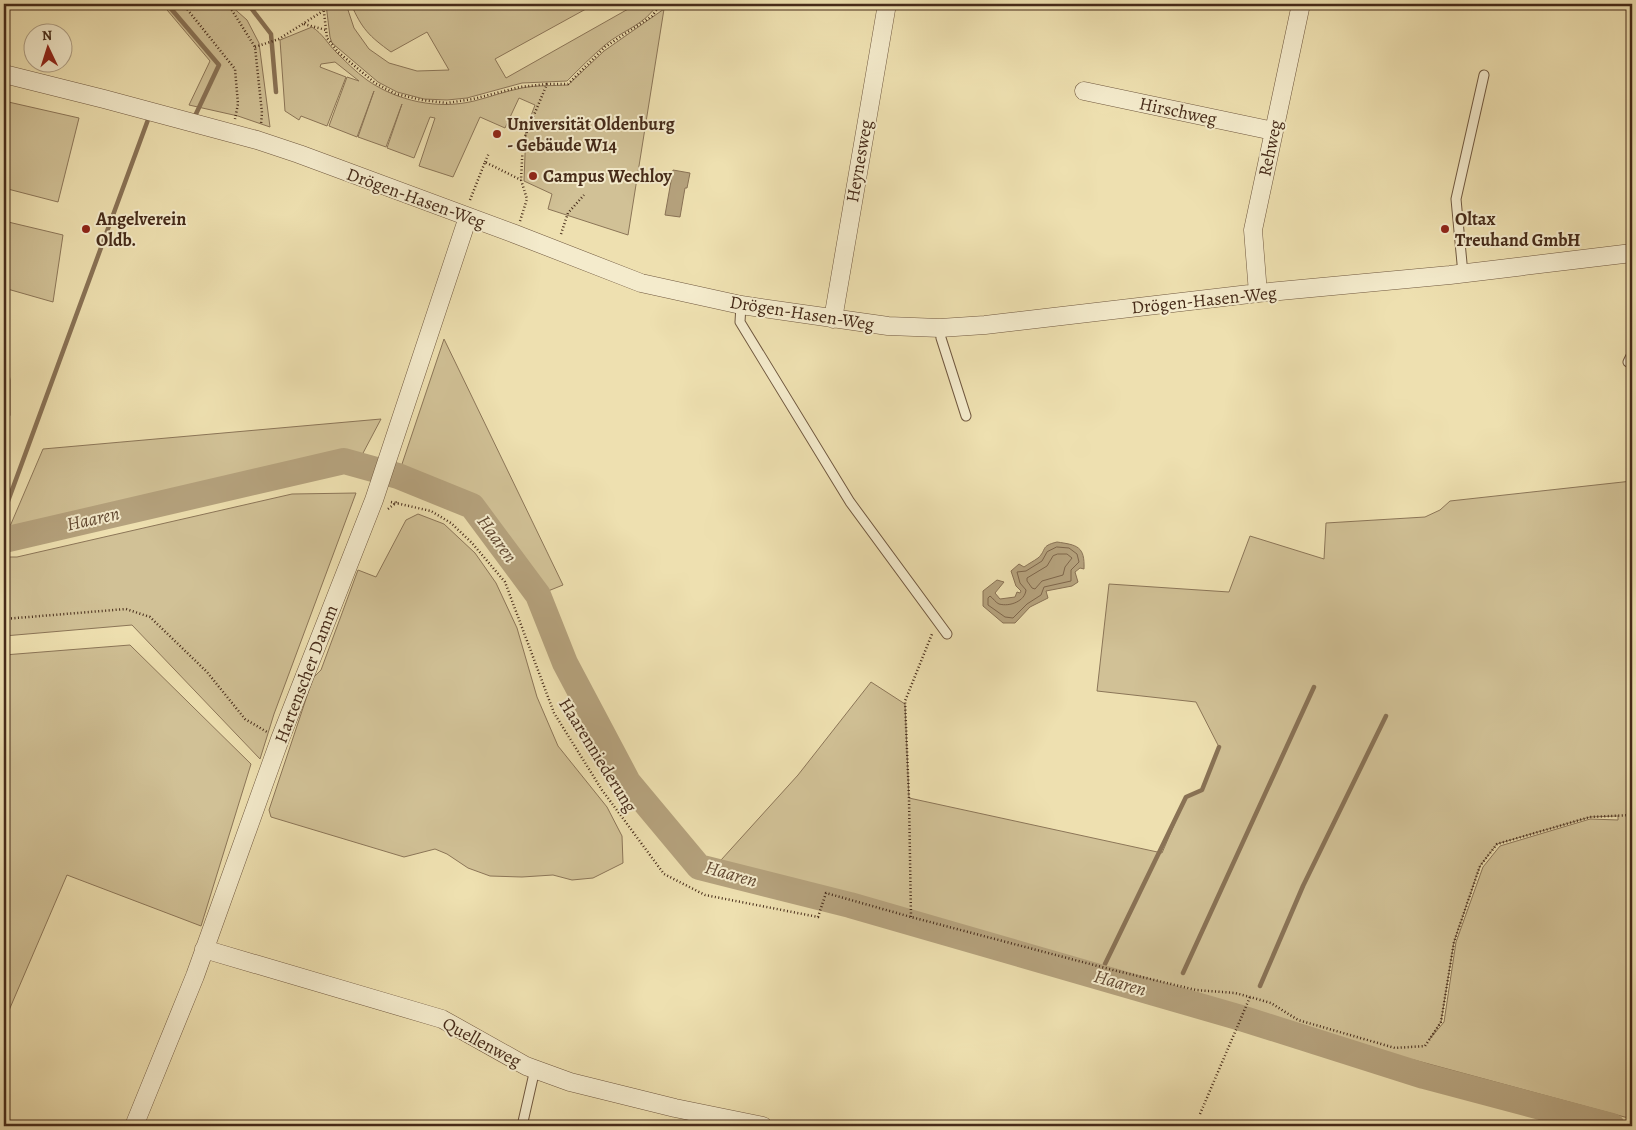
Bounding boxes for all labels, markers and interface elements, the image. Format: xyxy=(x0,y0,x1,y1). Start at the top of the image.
north arrow xyxy=(22,22,72,72)
text: N xyxy=(41,26,53,45)
street label: Hirschweg xyxy=(1137,91,1219,131)
place label: Universität Oldenburg - Gebäude W14 xyxy=(507,112,676,157)
street label: Heynesweg xyxy=(840,118,878,204)
street label: Rehweg xyxy=(1252,118,1288,178)
marker: Universität Oldenburg - Gebäude W14 xyxy=(491,128,503,140)
street label: Drögen-Hasen-Weg xyxy=(343,162,489,234)
place label: Campus Wechloy xyxy=(543,164,672,188)
marker: Campus Wechloy xyxy=(527,170,539,182)
place label: Angelverein Oldb. xyxy=(95,207,186,252)
place label: Oltax Treuhand GmbH xyxy=(1455,207,1581,252)
marker: Angelverein Oldb. xyxy=(80,223,92,235)
marker: Oltax Treuhand GmbH xyxy=(1439,223,1451,235)
street label: Drögen-Hasen-Weg xyxy=(1130,280,1278,320)
street label: Drögen-Hasen-Weg xyxy=(728,290,876,336)
water label: Haaren xyxy=(64,500,122,538)
water label: Haaren xyxy=(471,510,523,568)
street label: Hartenscher Damm xyxy=(269,601,343,747)
street label: Haarenniederung xyxy=(553,693,643,817)
water label: Haaren xyxy=(702,854,760,894)
water label: Haaren xyxy=(1091,963,1149,1003)
street label: Quellenweg xyxy=(438,1011,526,1073)

